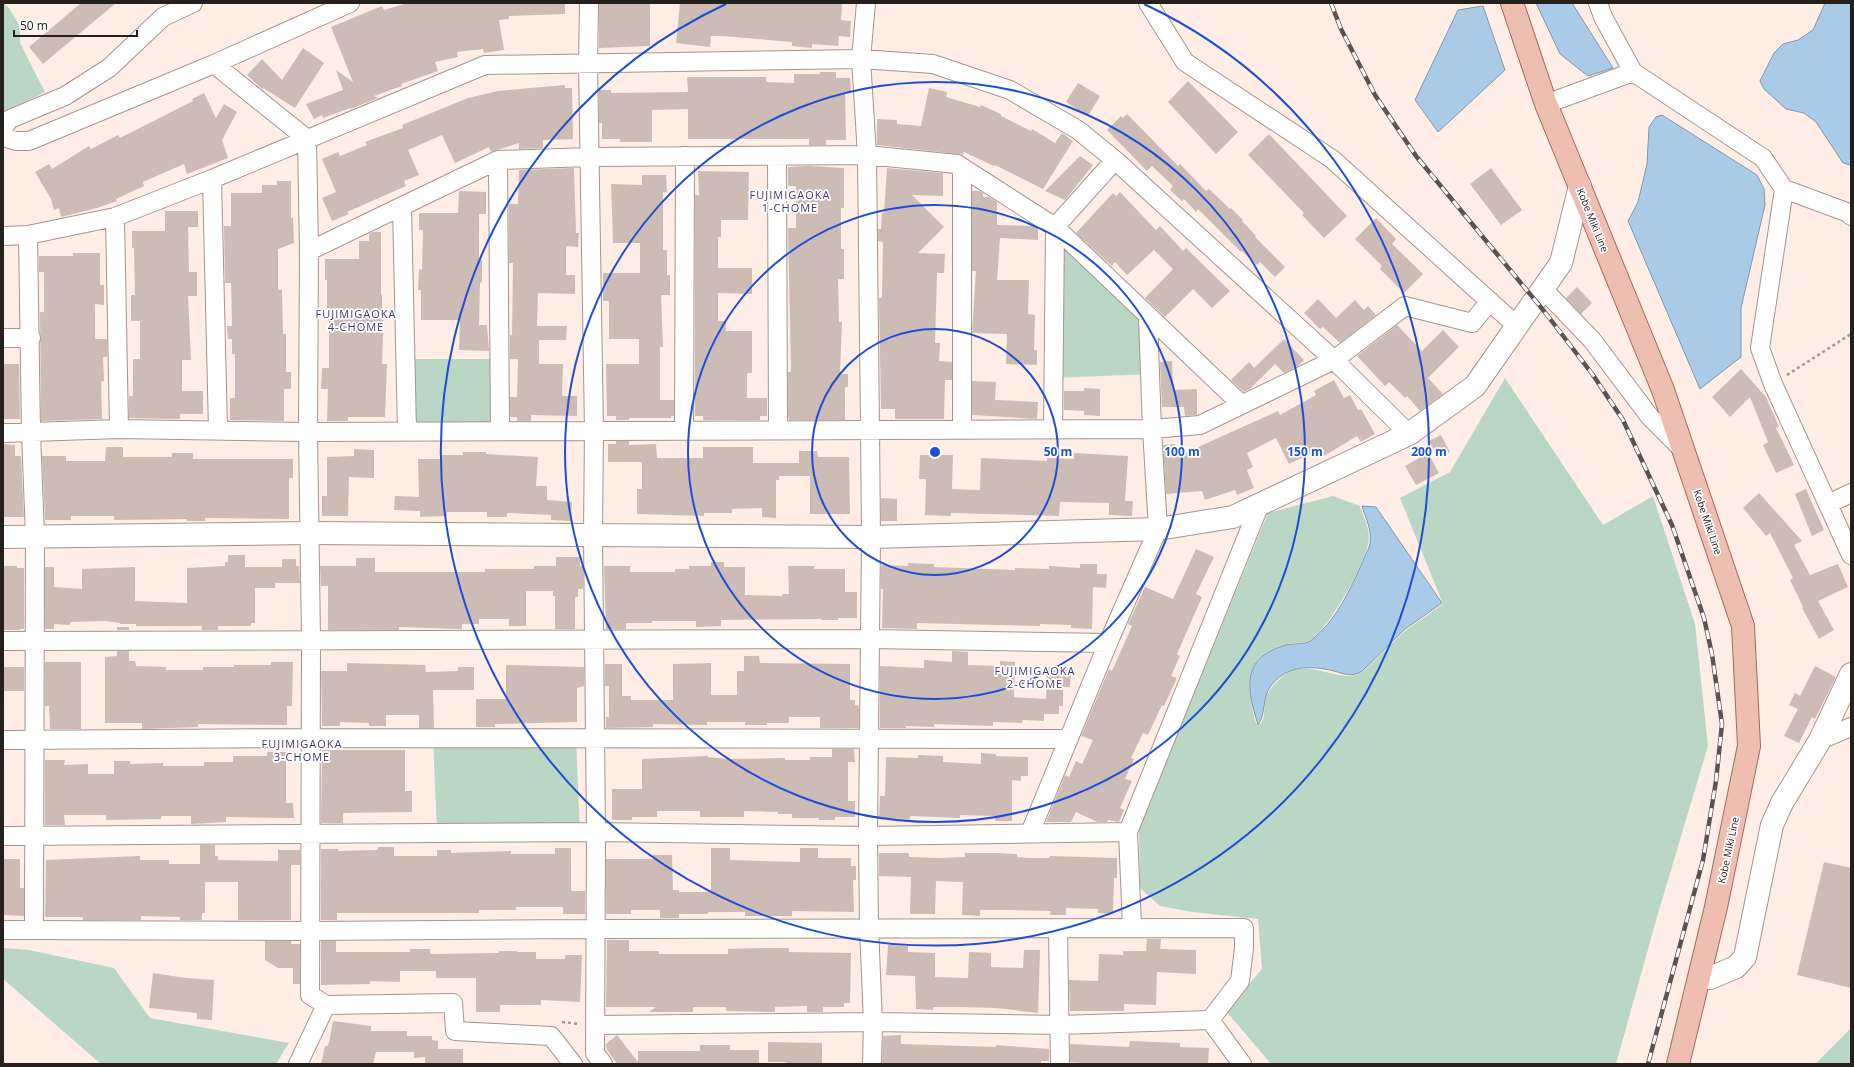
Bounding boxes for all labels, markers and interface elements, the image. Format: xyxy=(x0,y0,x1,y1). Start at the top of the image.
scale bar xyxy=(14,12,137,38)
text: 50 m xyxy=(20,17,48,34)
street label: Kobe Miki Line xyxy=(1574,186,1612,254)
district label: FUJIMIGAOKA 1-CHOME xyxy=(750,187,830,215)
district label: FUJIMIGAOKA 4-CHOME xyxy=(316,306,396,334)
text: 50 m xyxy=(1044,443,1072,460)
text: 100 m xyxy=(1164,443,1200,460)
text: 150 m xyxy=(1287,443,1323,460)
text: 200 m xyxy=(1411,443,1447,460)
centre of rings xyxy=(928,445,942,459)
street label: Kobe Miki Line xyxy=(1690,488,1726,557)
district label: FUJIMIGAOKA 2-CHOME xyxy=(995,663,1075,691)
district label: FUJIMIGAOKA 3-CHOME xyxy=(262,736,342,764)
street label: Kobe Miki Line xyxy=(1714,815,1742,885)

